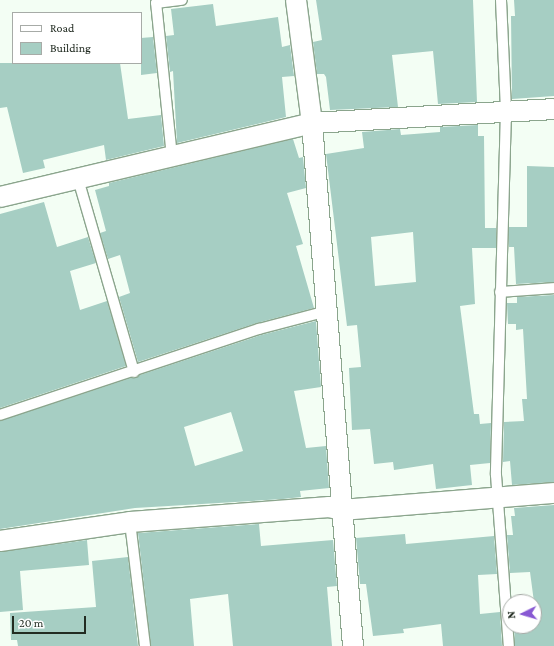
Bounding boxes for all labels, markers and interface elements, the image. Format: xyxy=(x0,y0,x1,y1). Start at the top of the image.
legend xyxy=(12,12,142,64)
text: Road xyxy=(50,21,74,35)
text: Building xyxy=(50,41,91,55)
north arrow xyxy=(502,594,542,634)
scale bar xyxy=(14,608,88,634)
text: N xyxy=(505,611,517,619)
text: 20 m xyxy=(19,616,43,630)

